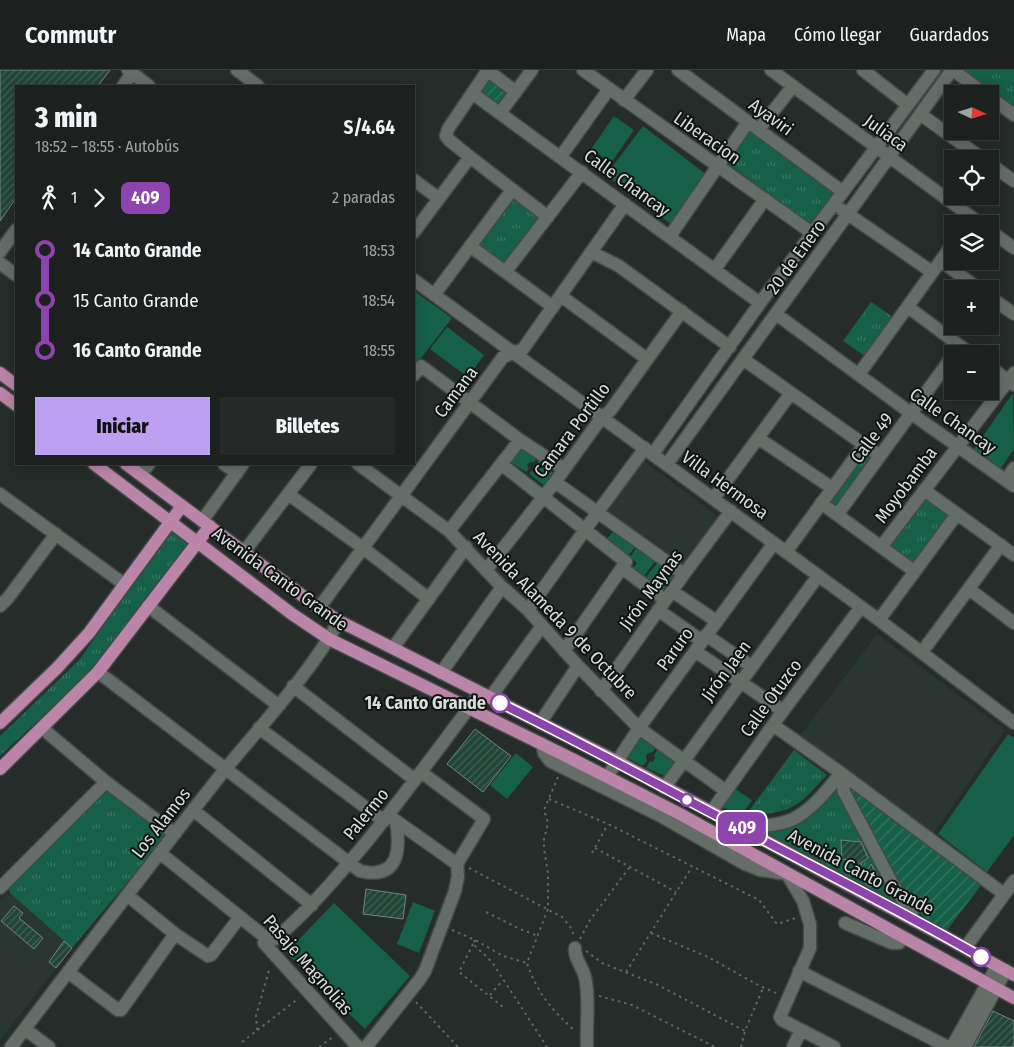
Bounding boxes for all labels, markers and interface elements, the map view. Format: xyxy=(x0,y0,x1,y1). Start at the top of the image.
text: Commutr xyxy=(25,21,116,49)
text: Mapa xyxy=(726,24,766,46)
text: Cómo llegar xyxy=(794,24,881,46)
text: Guardados xyxy=(909,24,989,46)
north arrow xyxy=(944,85,999,140)
map controls xyxy=(944,85,999,400)
street label: Ayaviri xyxy=(745,94,797,140)
text: 3 min xyxy=(35,101,97,134)
street label: Liberacion xyxy=(669,107,745,169)
street label: Juliaca xyxy=(860,110,912,156)
text: S/4.64 xyxy=(344,116,395,139)
text: 18:52 – 18:55 · Autobús xyxy=(35,137,179,156)
street label: Calle Chancay xyxy=(580,144,674,222)
button: locate xyxy=(944,150,999,205)
icon: walk xyxy=(35,184,63,212)
icon: forward xyxy=(85,184,113,212)
text: 409 xyxy=(131,187,160,209)
text: 1 xyxy=(71,188,77,207)
text: 2 paradas xyxy=(332,188,395,207)
button: layers xyxy=(944,215,999,270)
street label: 20 de Enero xyxy=(762,216,830,298)
text: 14 Canto Grande xyxy=(73,239,201,262)
text: 18:53 xyxy=(363,241,395,260)
button: + xyxy=(944,280,999,335)
text: 15 Canto Grande xyxy=(73,289,199,312)
text: 18:54 xyxy=(362,291,395,310)
text: 16 Canto Grande xyxy=(73,339,202,362)
text: 18:55 xyxy=(363,341,395,360)
button: − xyxy=(944,345,999,400)
street label: Camana xyxy=(430,362,483,422)
street label: Camara Portillo xyxy=(529,378,615,482)
street label: Calle Chancay xyxy=(905,383,1001,459)
button: Iniciar xyxy=(35,397,210,455)
button: Billetes xyxy=(220,397,395,455)
street label: Calle 49 xyxy=(846,409,898,467)
street label: Moyobamba xyxy=(870,442,942,528)
street label: Villa Hermosa xyxy=(677,446,773,524)
street label: Avenida Canto Grande xyxy=(208,522,352,636)
street label: Avenida Alameda 9 de Octubre xyxy=(469,526,641,704)
street label: Jirón Maynas xyxy=(615,545,688,634)
street label: Paruro xyxy=(652,623,698,675)
street label: Jirón Jaen xyxy=(696,636,756,706)
street label: Calle Otuzco xyxy=(735,655,807,741)
place label: 14 Canto Grande xyxy=(364,692,486,714)
marker: 14 Canto Grande xyxy=(490,693,510,713)
street label: Los Alamos xyxy=(127,783,195,862)
street label: Palermo xyxy=(338,784,394,844)
unlabelled marker xyxy=(680,793,694,807)
line badge: 409 xyxy=(713,812,771,844)
text: 409 xyxy=(728,817,756,839)
street label: Avenida Canto Grande xyxy=(784,824,938,920)
street label: Pasaje Magnolias xyxy=(259,910,358,1020)
unlabelled marker xyxy=(971,947,991,967)

